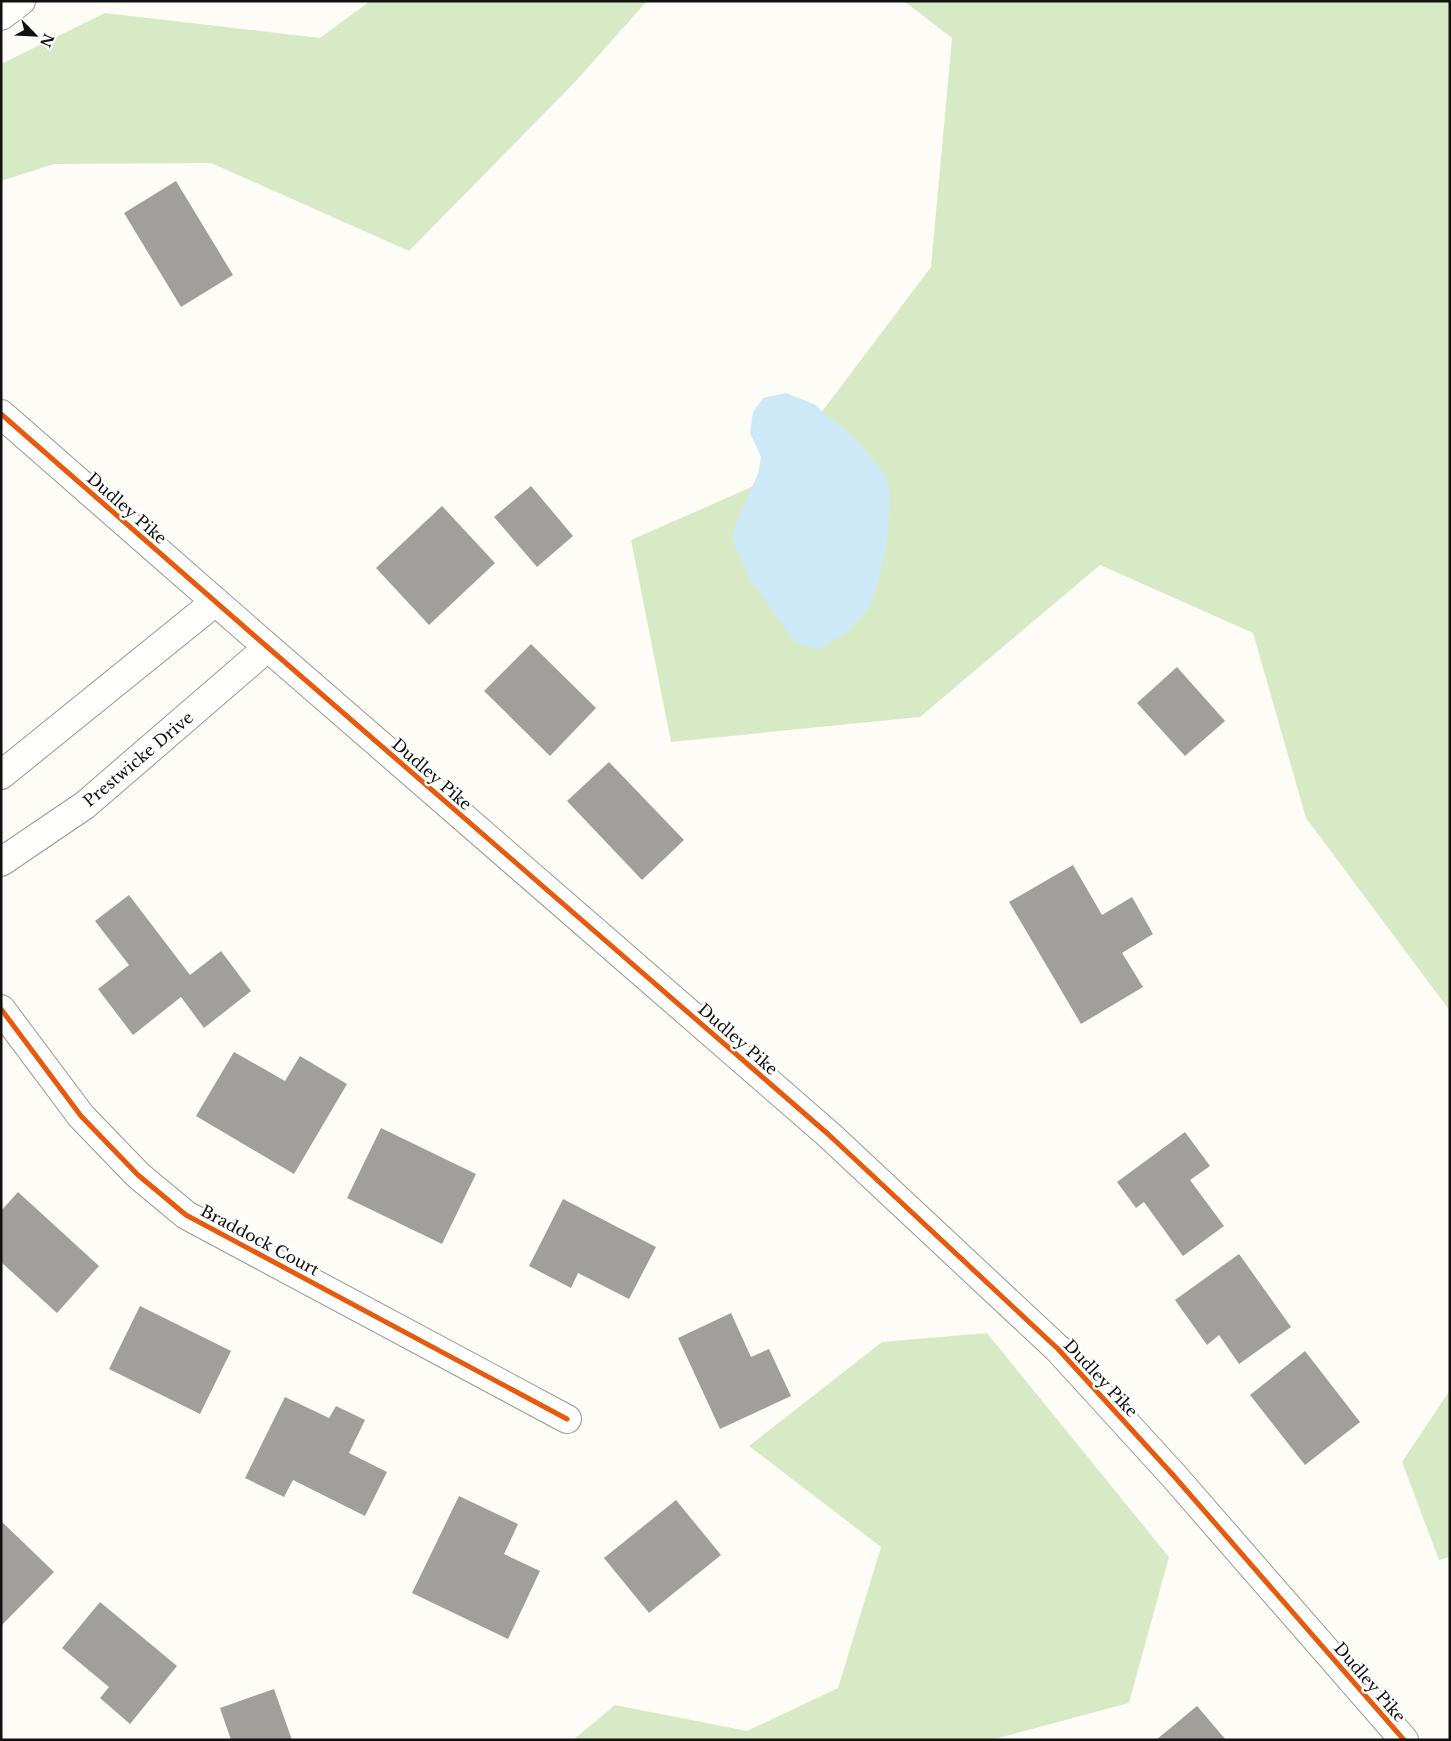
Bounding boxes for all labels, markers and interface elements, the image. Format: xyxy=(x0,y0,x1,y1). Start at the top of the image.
north arrow xyxy=(10,10,60,60)
text: N xyxy=(36,31,58,50)
street label: Dudley Pike xyxy=(83,468,171,548)
street label: Prestwicke Drive xyxy=(79,707,197,811)
street label: Dudley Pike xyxy=(388,734,476,814)
street label: Dudley Pike xyxy=(694,999,782,1079)
street label: Braddock Court xyxy=(197,1200,323,1280)
street label: Dudley Pike xyxy=(1060,1335,1142,1421)
street label: Dudley Pike xyxy=(1330,1638,1410,1726)

